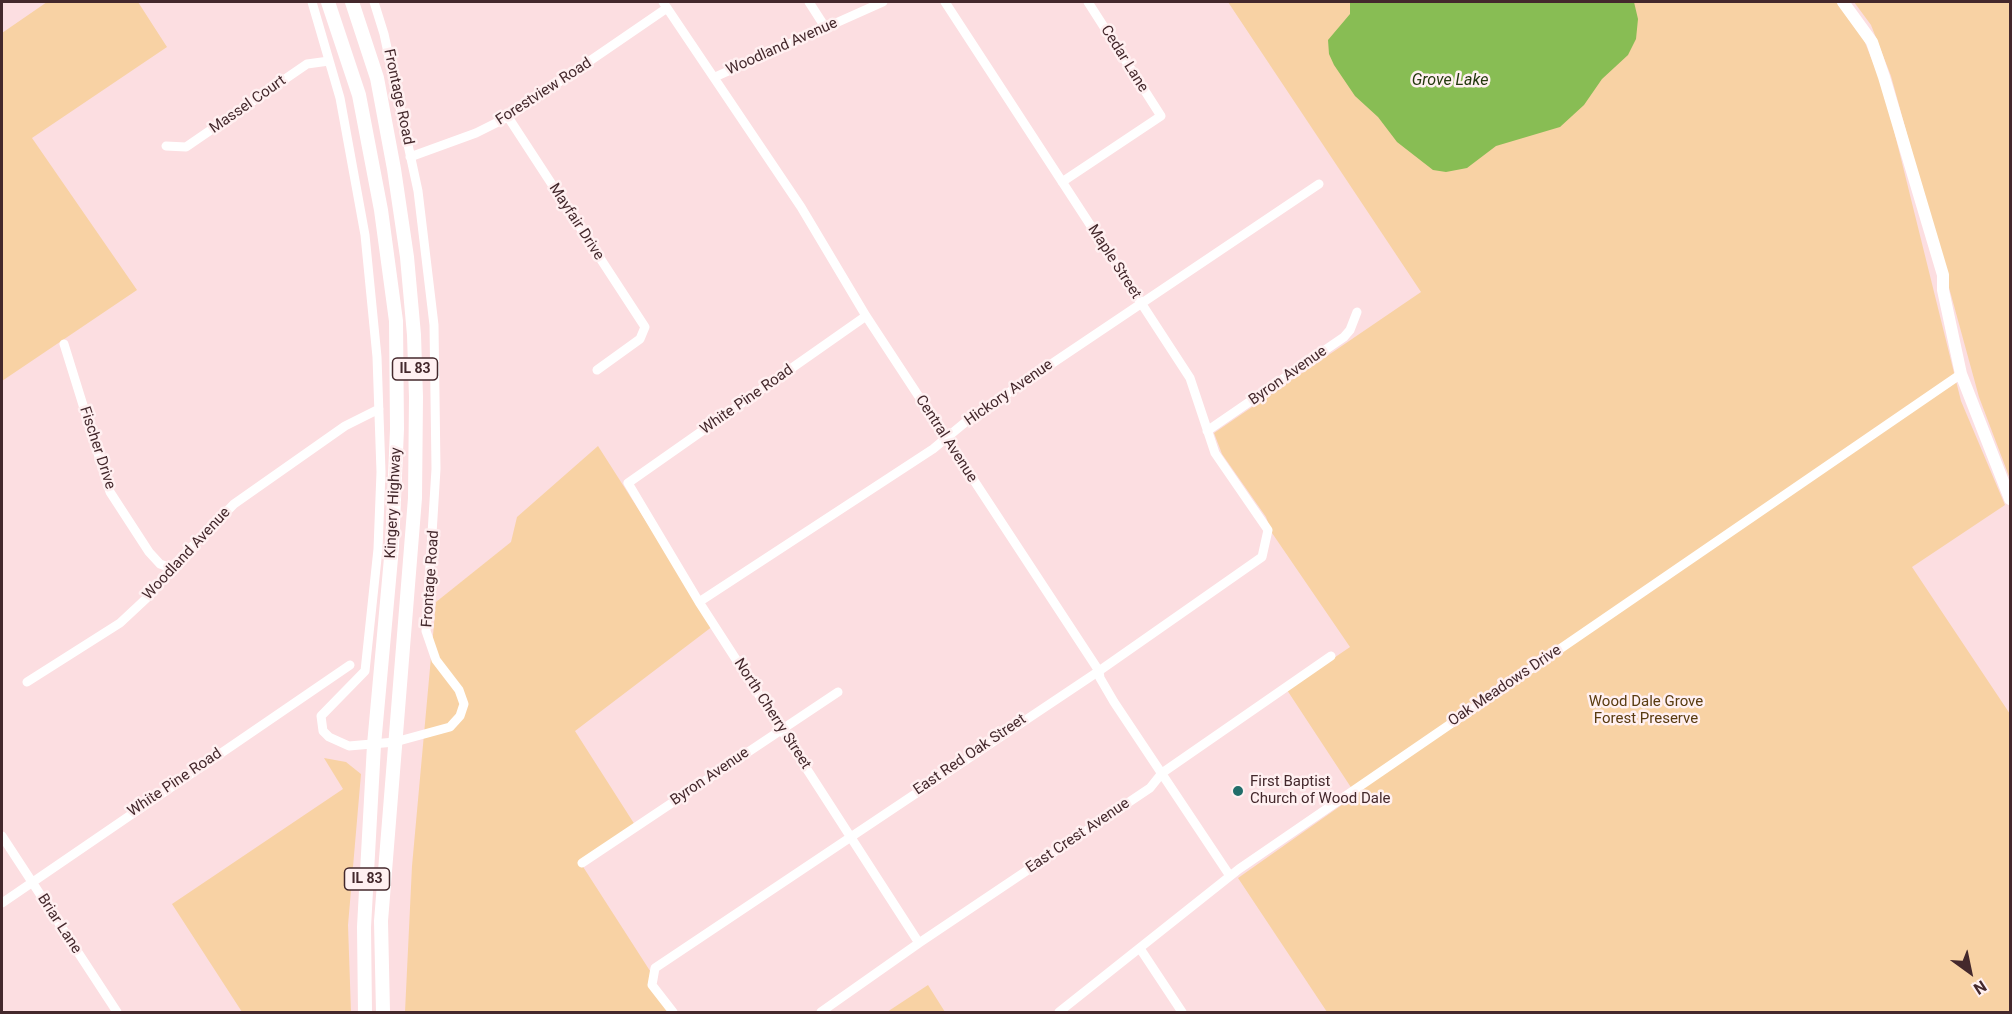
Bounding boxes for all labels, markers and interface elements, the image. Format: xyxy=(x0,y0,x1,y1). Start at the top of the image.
street label: Woodland Avenue xyxy=(724,14,840,80)
street label: Cedar Lane xyxy=(1096,22,1152,96)
street label: Frontage Road xyxy=(379,47,417,147)
street label: Forestview Road xyxy=(493,54,595,130)
water label: Grove Lake xyxy=(1412,71,1488,91)
street label: Massel Court xyxy=(206,72,290,138)
street label: Mayfair Drive xyxy=(545,180,607,264)
street label: Maple Street xyxy=(1083,222,1145,302)
street label: Byron Avenue xyxy=(1246,343,1330,409)
street label: Hickory Avenue xyxy=(961,356,1057,430)
road number: IL 83 xyxy=(392,358,438,380)
street label: White Pine Road xyxy=(697,361,797,439)
street label: Central Avenue xyxy=(911,392,981,486)
street label: Fischer Drive xyxy=(75,404,119,492)
street label: Kingery Highway xyxy=(382,447,406,559)
street label: Woodland Avenue xyxy=(140,504,234,604)
street label: Frontage Road xyxy=(419,530,443,628)
street label: Oak Meadows Drive xyxy=(1445,642,1565,730)
street label: North Cherry Street xyxy=(730,655,814,773)
park label: Wood Dale Grove Forest Preserve xyxy=(1589,693,1703,728)
street label: East Red Oak Street xyxy=(910,711,1030,799)
street label: Byron Avenue xyxy=(667,744,753,810)
street label: White Pine Road xyxy=(125,745,225,821)
place label: First Baptist Church of Wood Dale xyxy=(1250,773,1391,808)
marker: First Baptist Church of Wood Dale xyxy=(1231,784,1245,798)
street label: East Crest Avenue xyxy=(1023,795,1133,877)
road number: IL 83 xyxy=(344,868,389,890)
street label: Briar Lane xyxy=(33,891,85,957)
north arrow xyxy=(1940,942,2000,1002)
text: N xyxy=(1970,976,1990,999)

